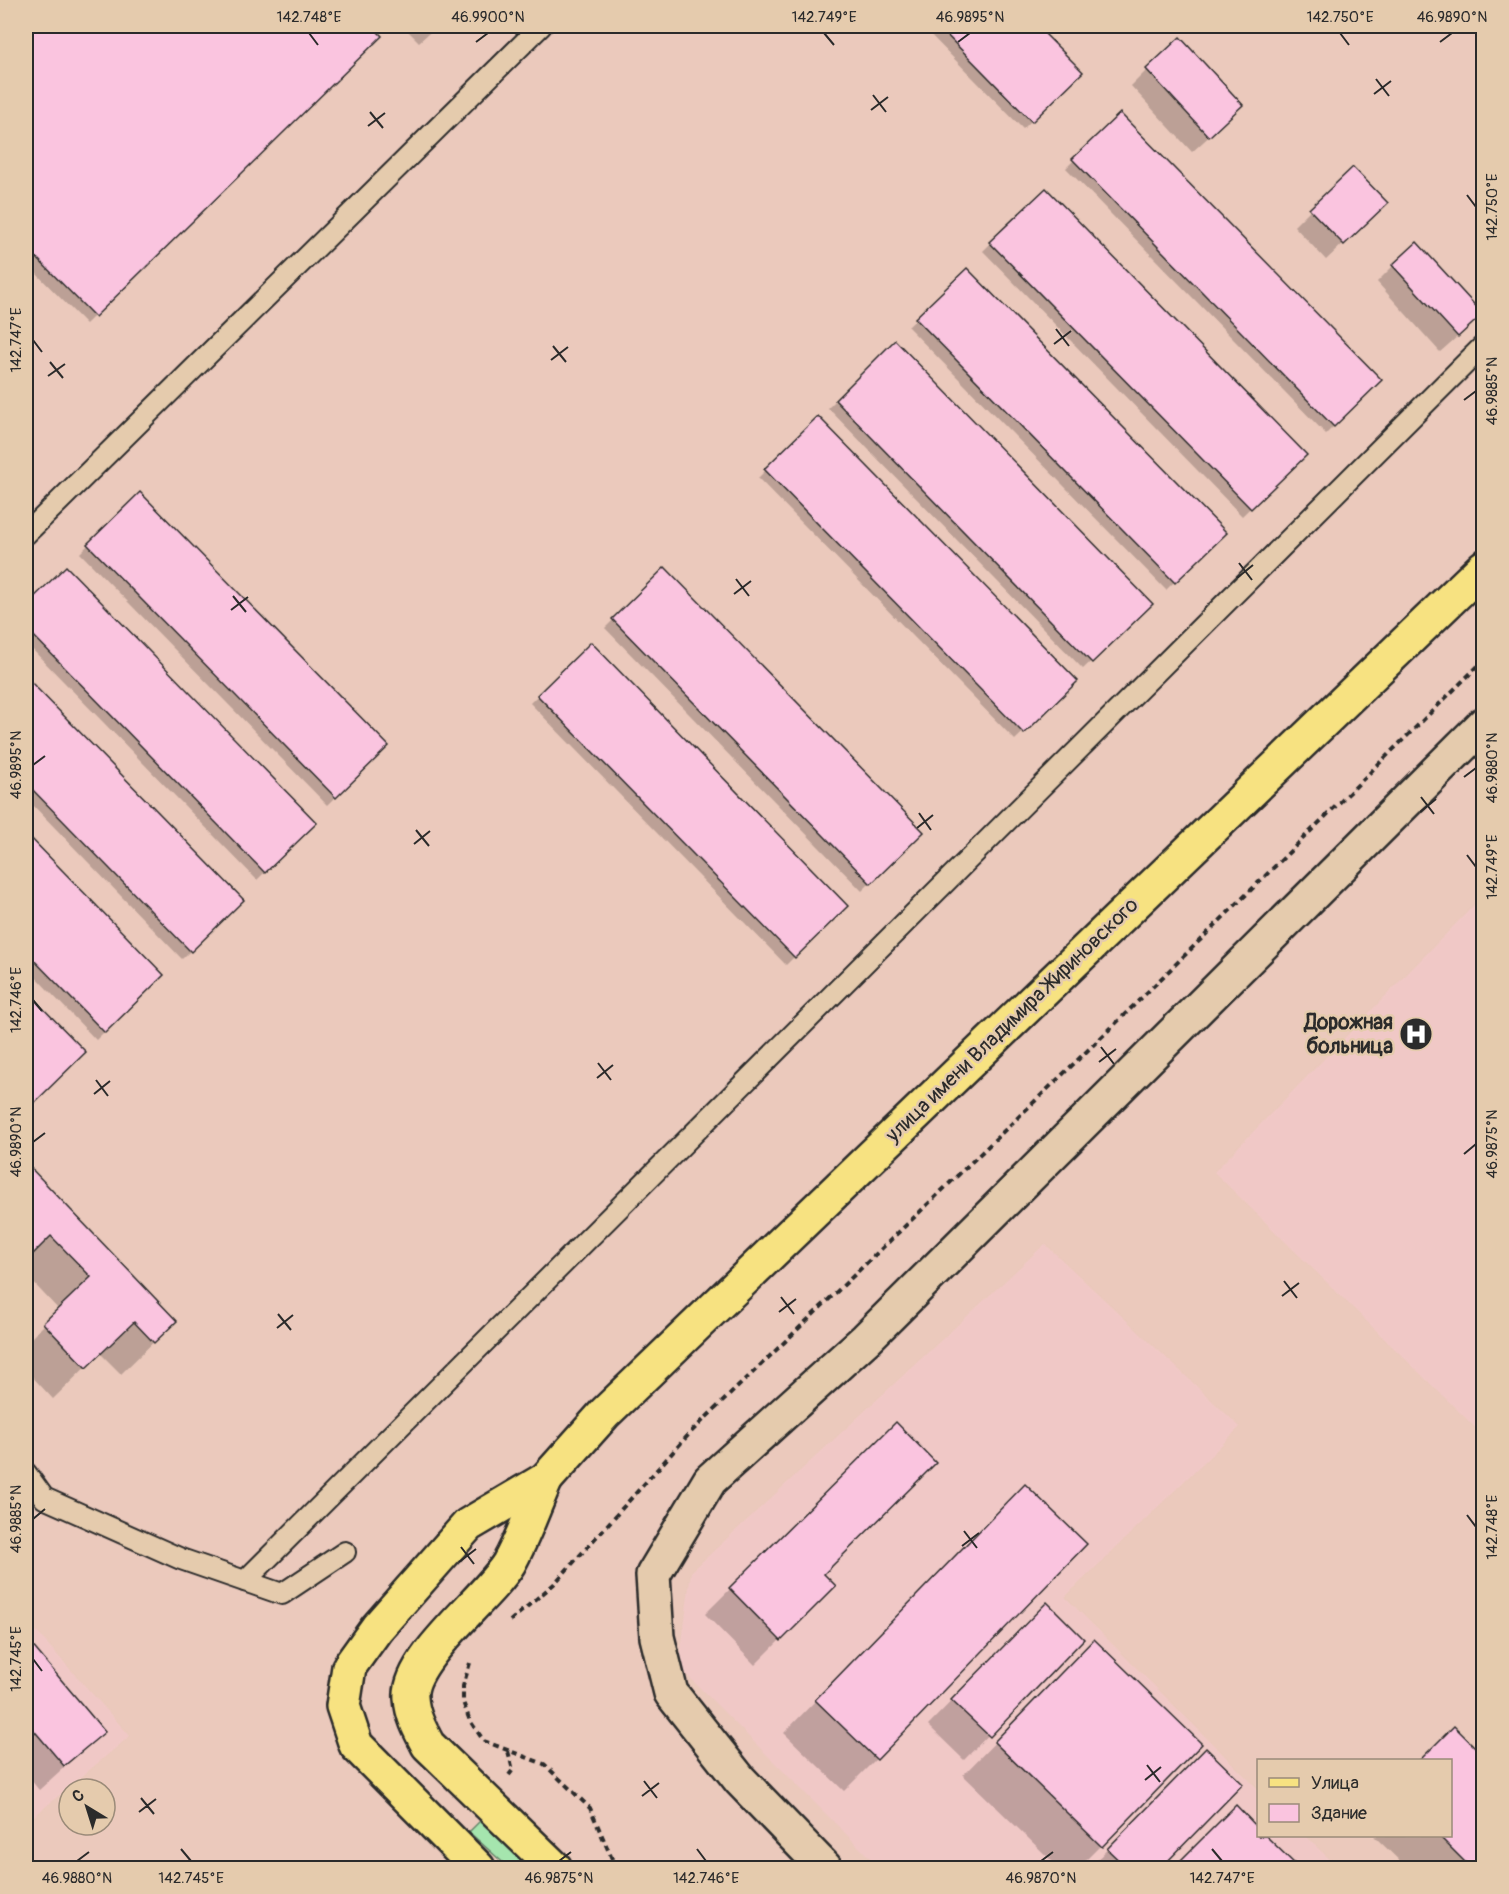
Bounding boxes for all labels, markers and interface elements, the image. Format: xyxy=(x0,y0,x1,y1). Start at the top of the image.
text: 142.748°E xyxy=(277,8,342,27)
text: 46.9900°N xyxy=(451,8,525,27)
text: 142.749°E xyxy=(792,8,857,27)
text: 46.9895°N xyxy=(936,8,1004,27)
text: 142.750°E xyxy=(1307,8,1374,27)
text: 46.9890°N xyxy=(1417,8,1487,27)
text: 142.750°E xyxy=(1483,173,1502,240)
text: 142.747°E xyxy=(7,307,26,373)
text: 46.9885°N xyxy=(1483,357,1502,425)
text: 46.9895°N xyxy=(7,731,26,799)
text: 46.9880°N xyxy=(1483,733,1502,803)
text: 142.749°E xyxy=(1483,834,1502,899)
street label: улица имени Владимира Жириновского xyxy=(879,892,1144,1149)
text: 142.746°E xyxy=(7,967,26,1033)
place label: Дорожная больница xyxy=(1302,1009,1393,1060)
hospital icon: Дорожная больница xyxy=(1398,1016,1434,1052)
text: 46.9890°N xyxy=(7,1107,26,1177)
text: 46.9875°N xyxy=(1483,1110,1502,1178)
text: 46.9885°N xyxy=(7,1485,26,1553)
text: 142.748°E xyxy=(1483,1494,1502,1559)
text: 142.745°E xyxy=(7,1626,26,1692)
legend xyxy=(1257,1759,1452,1837)
text: Улица xyxy=(1311,1772,1359,1795)
north arrow xyxy=(57,1777,117,1837)
text: С xyxy=(68,1785,89,1807)
text: Здание xyxy=(1311,1802,1367,1825)
text: 46.9880°N xyxy=(42,1869,112,1888)
text: 142.745°E xyxy=(158,1869,224,1888)
text: 46.9875°N xyxy=(525,1869,593,1888)
text: 142.746°E xyxy=(673,1869,739,1888)
text: 46.9870°N xyxy=(1006,1869,1076,1888)
text: 142.747°E xyxy=(1189,1869,1255,1888)

